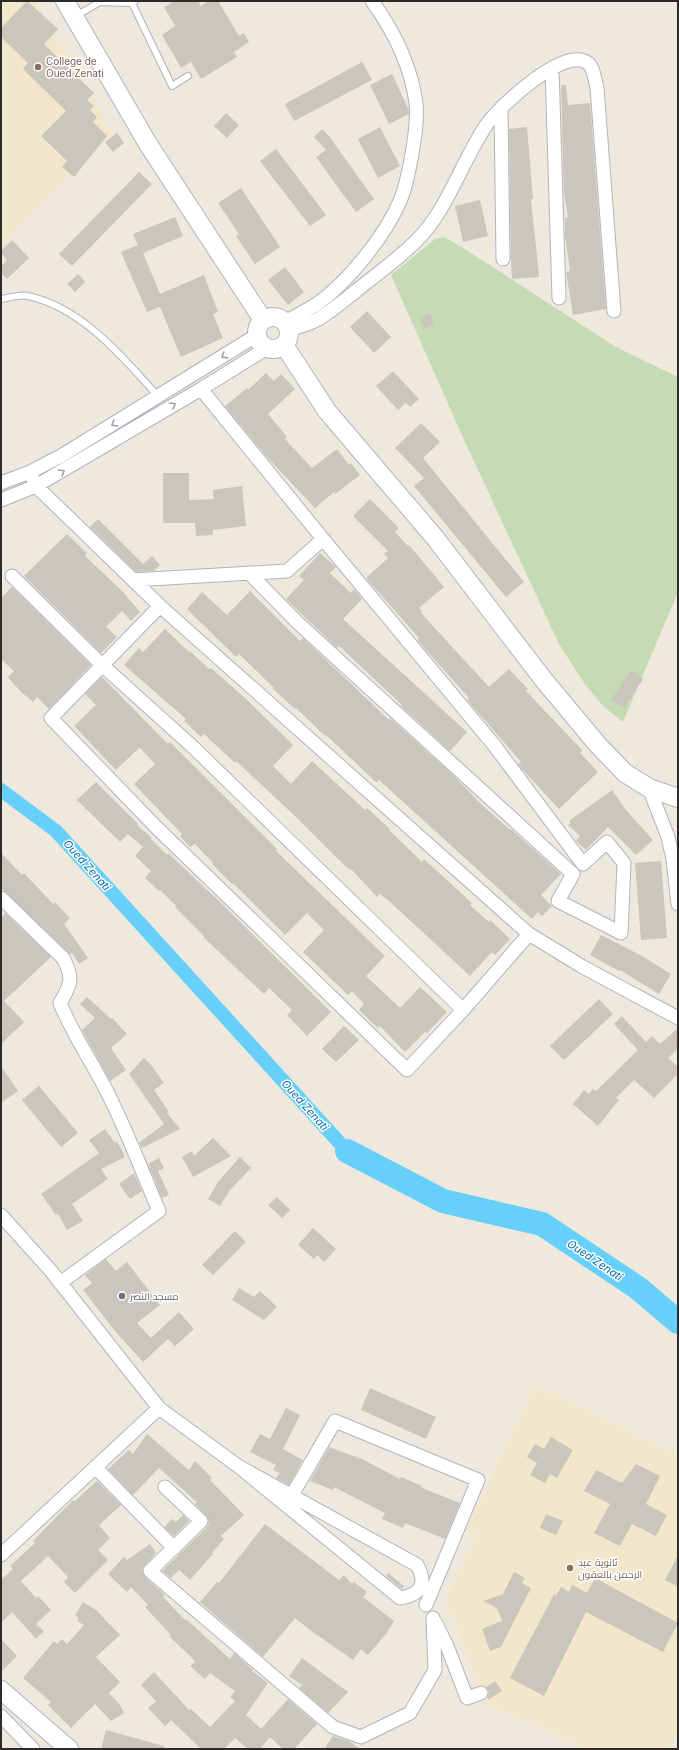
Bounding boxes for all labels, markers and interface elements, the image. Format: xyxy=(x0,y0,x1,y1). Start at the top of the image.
place label: College de Oued Zenati xyxy=(46,55,104,79)
marker: College de Oued Zenati xyxy=(33,62,43,72)
one-way arrow xyxy=(221,351,228,359)
one-way arrow xyxy=(169,403,176,410)
one-way arrow xyxy=(111,420,118,427)
one-way arrow xyxy=(58,469,65,476)
water label: Oued Zenati xyxy=(60,837,114,894)
water label: Oued Zenati xyxy=(278,1077,332,1134)
water label: Oued Zenati xyxy=(565,1236,626,1284)
place label: مسجد النصر xyxy=(129,1290,179,1302)
marker: مسجد النصر xyxy=(117,1291,127,1301)
place label: ثانوية عبد الرحمن بالعقون xyxy=(578,1556,642,1581)
marker: ثانوية عبد الرحمن بالعقون xyxy=(565,1563,575,1573)

